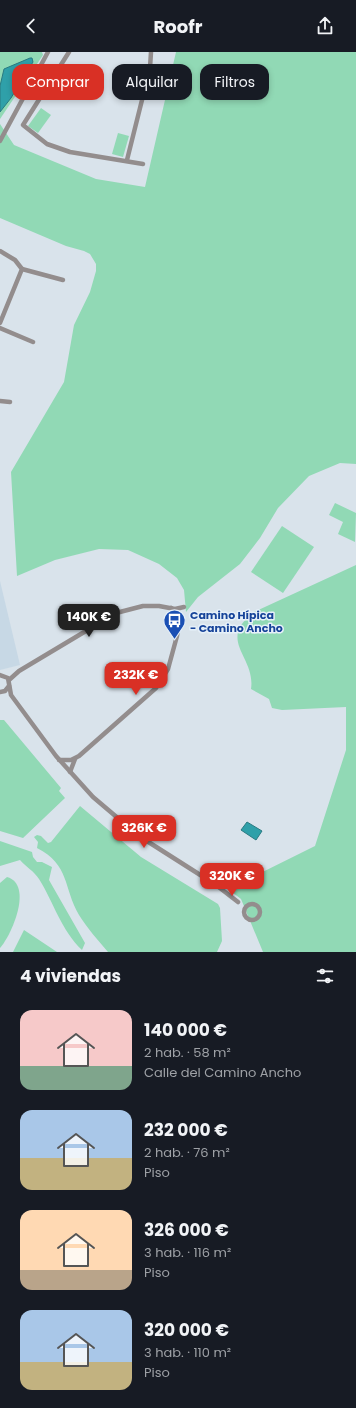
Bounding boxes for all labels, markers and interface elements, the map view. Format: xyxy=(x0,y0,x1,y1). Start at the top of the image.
text: Roofr xyxy=(154,14,202,39)
icon: back xyxy=(20,15,42,37)
icon: share xyxy=(314,15,336,37)
chip: Comprar xyxy=(12,64,104,100)
chip: Alquilar xyxy=(112,64,192,100)
chip: Filtros xyxy=(200,64,269,100)
pin: 140K € xyxy=(56,604,122,638)
text: 140K € xyxy=(67,607,111,626)
place label: Camino Hípica - Camino Ancho xyxy=(190,607,283,636)
bus stop icon: Camino Hípica - Camino Ancho xyxy=(162,608,188,641)
pin: 232K € xyxy=(103,662,169,696)
text: 232K € xyxy=(114,665,158,684)
pin: 326K € xyxy=(111,815,177,849)
text: 326K € xyxy=(121,818,167,837)
pin: 320K € xyxy=(199,863,265,897)
text: 320K € xyxy=(209,866,255,885)
text: 4 viviendas xyxy=(20,964,121,988)
icon: filters xyxy=(314,965,336,987)
text: 140 000 € xyxy=(144,1018,227,1042)
icon: home xyxy=(52,1026,100,1074)
text: 2 hab. · 58 m² xyxy=(144,1043,231,1062)
text: Calle del Camino Ancho xyxy=(144,1063,301,1082)
text: 232 000 € xyxy=(144,1118,228,1142)
icon: home xyxy=(52,1126,100,1174)
text: 2 hab. · 76 m² xyxy=(144,1143,230,1162)
text: Piso xyxy=(144,1163,170,1182)
text: 326 000 € xyxy=(144,1218,229,1242)
icon: home xyxy=(52,1226,100,1274)
text: 3 hab. · 116 m² xyxy=(144,1243,231,1262)
text: Piso xyxy=(144,1263,170,1282)
text: 320 000 € xyxy=(144,1318,229,1342)
icon: home xyxy=(52,1326,100,1374)
text: 3 hab. · 110 m² xyxy=(144,1343,231,1362)
text: Piso xyxy=(144,1363,170,1382)

